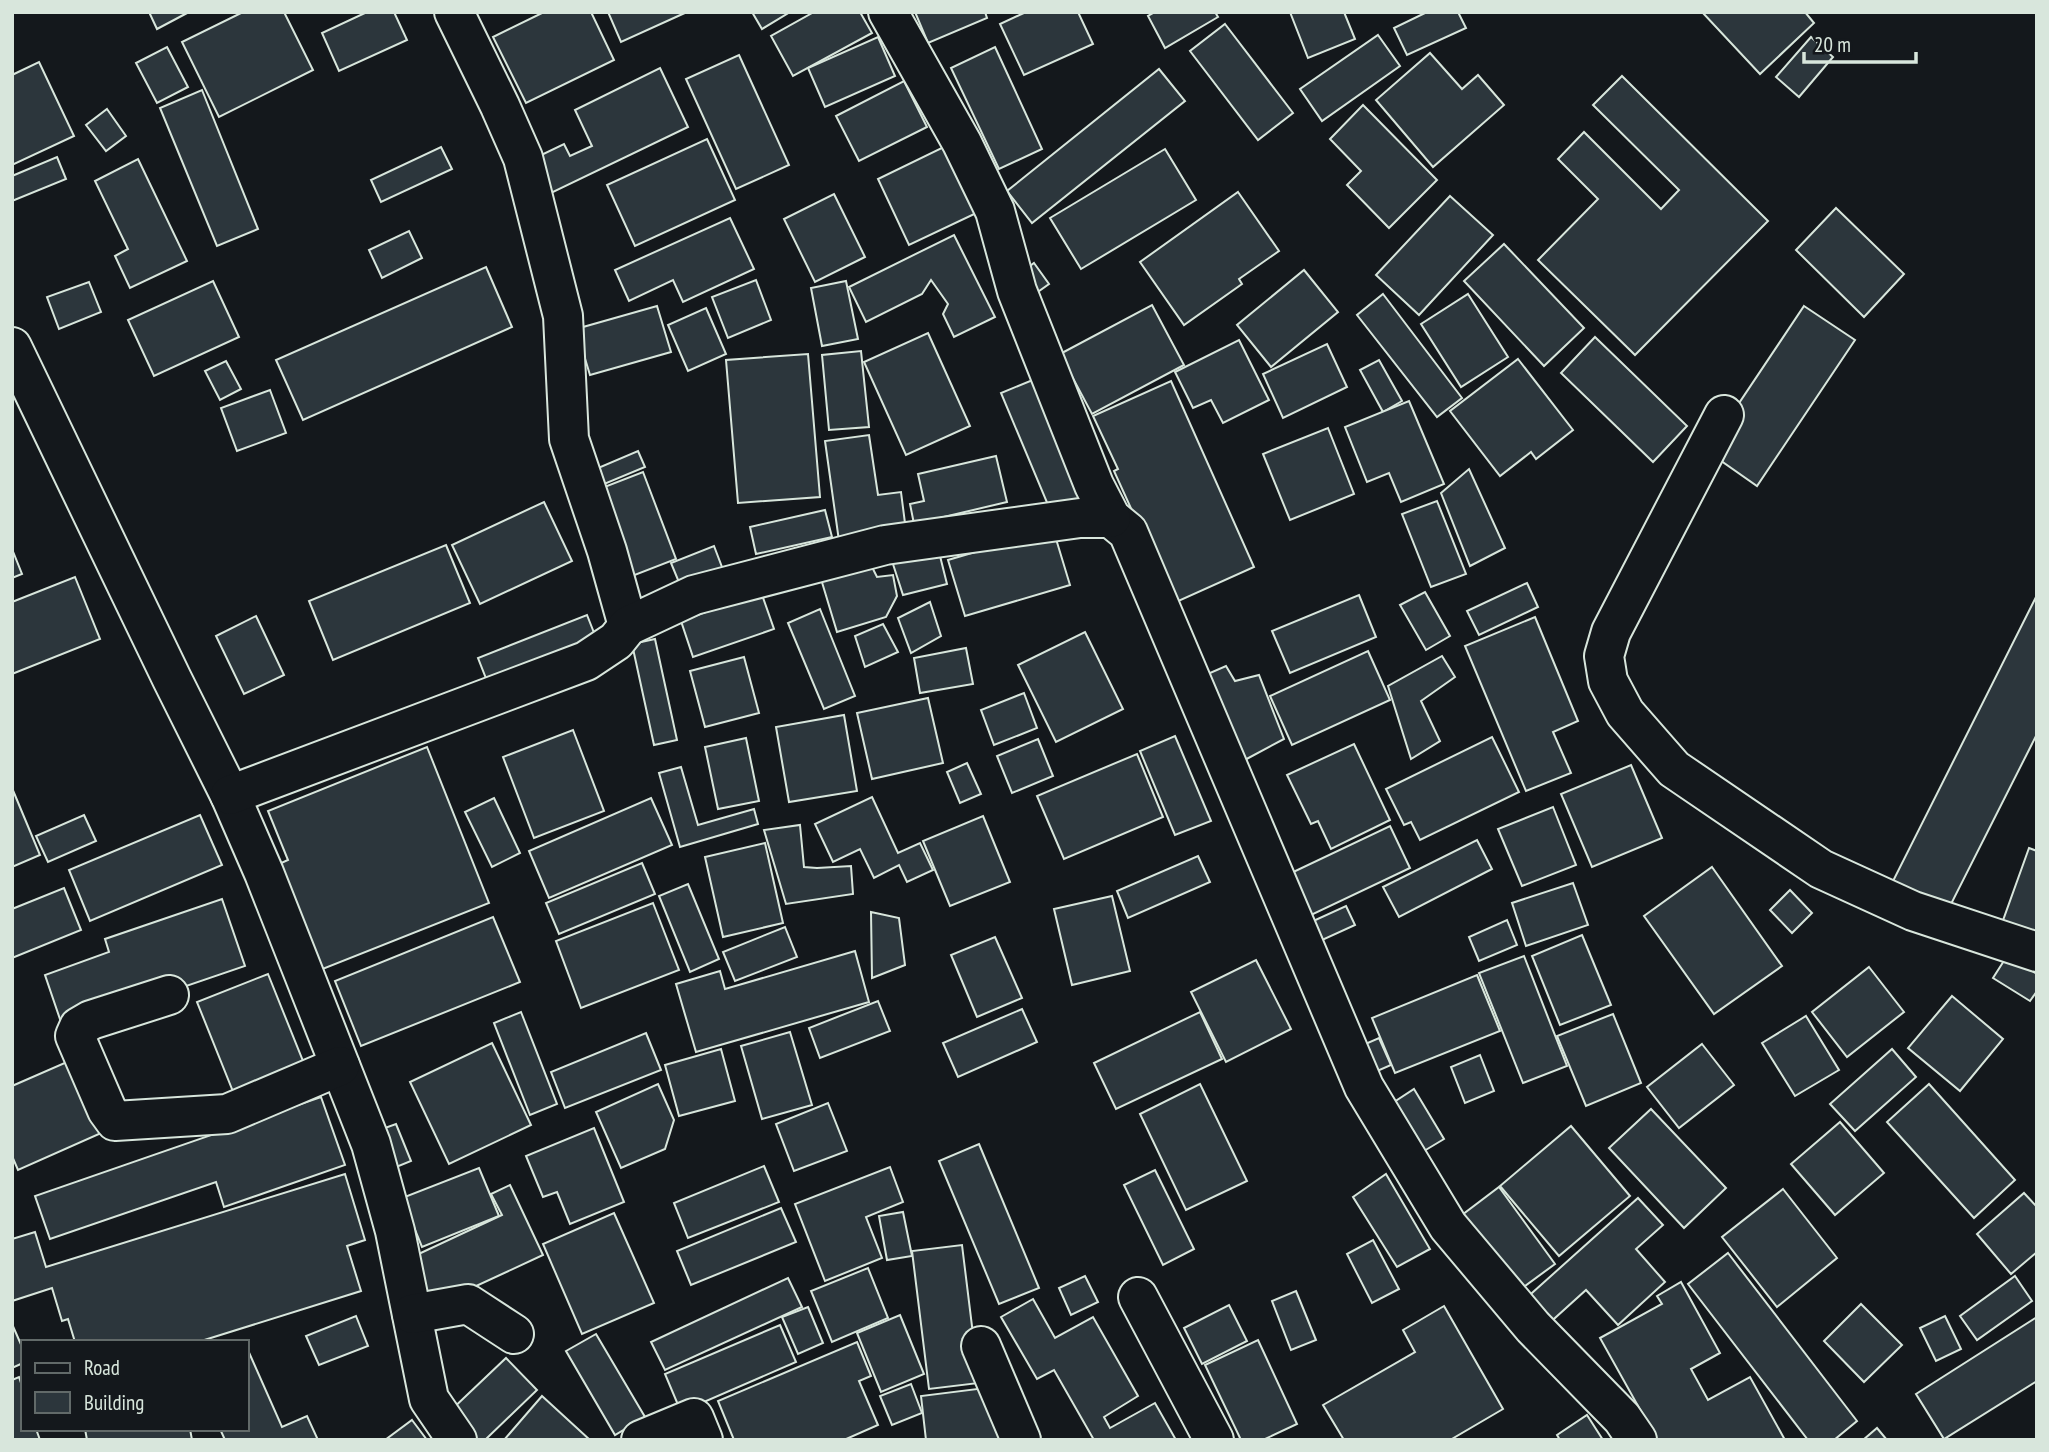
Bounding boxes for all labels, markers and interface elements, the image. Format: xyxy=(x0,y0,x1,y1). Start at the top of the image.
scale bar xyxy=(1804,21,1916,65)
text: 20 m xyxy=(1814,31,1851,58)
legend xyxy=(21,1340,248,1431)
text: Road xyxy=(84,1354,120,1381)
text: Building xyxy=(84,1389,144,1416)

